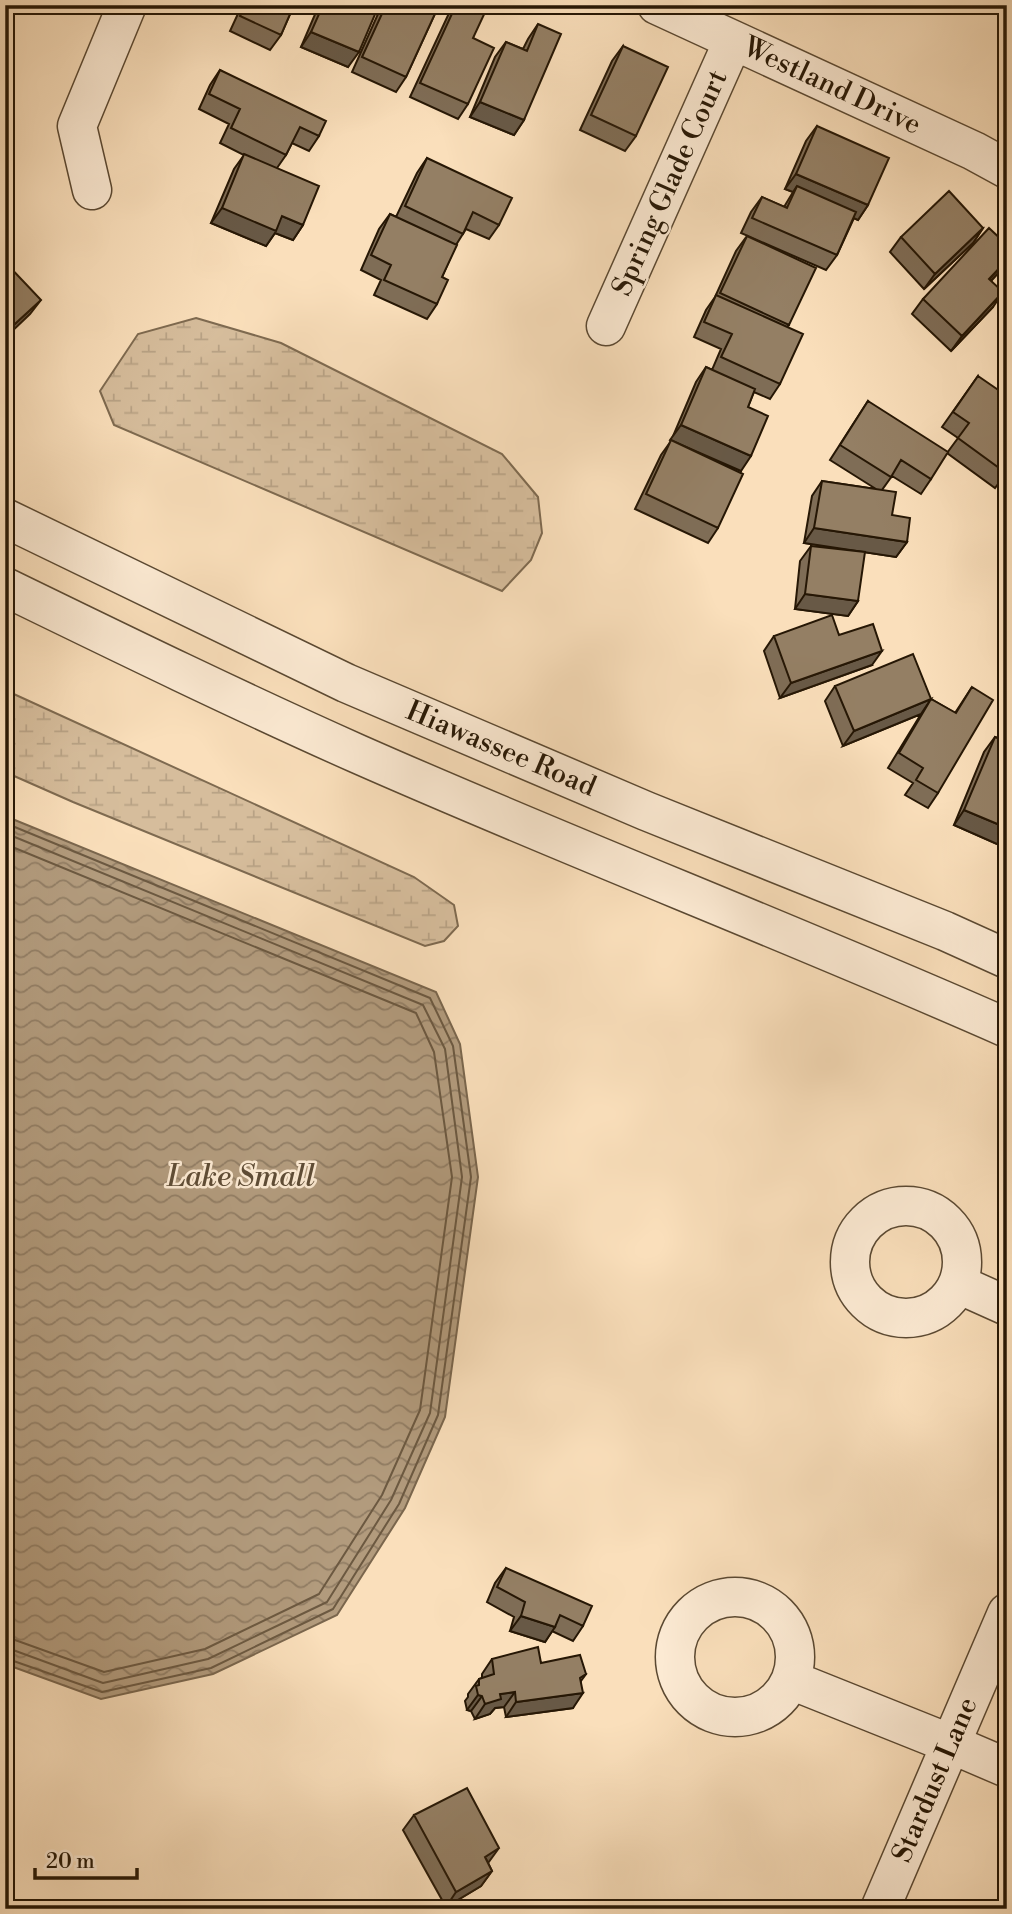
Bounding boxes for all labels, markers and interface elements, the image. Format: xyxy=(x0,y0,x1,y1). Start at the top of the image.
street label: Westland Drive xyxy=(736,29,927,143)
street label: Spring Glade Court xyxy=(604,64,736,301)
street label: Hiawassee Road xyxy=(401,693,601,805)
water label: Lake Small xyxy=(166,1158,315,1196)
street label: Stardust Lane xyxy=(884,1692,986,1868)
scale bar xyxy=(35,1837,136,1881)
text: 20 m xyxy=(46,1849,95,1875)

